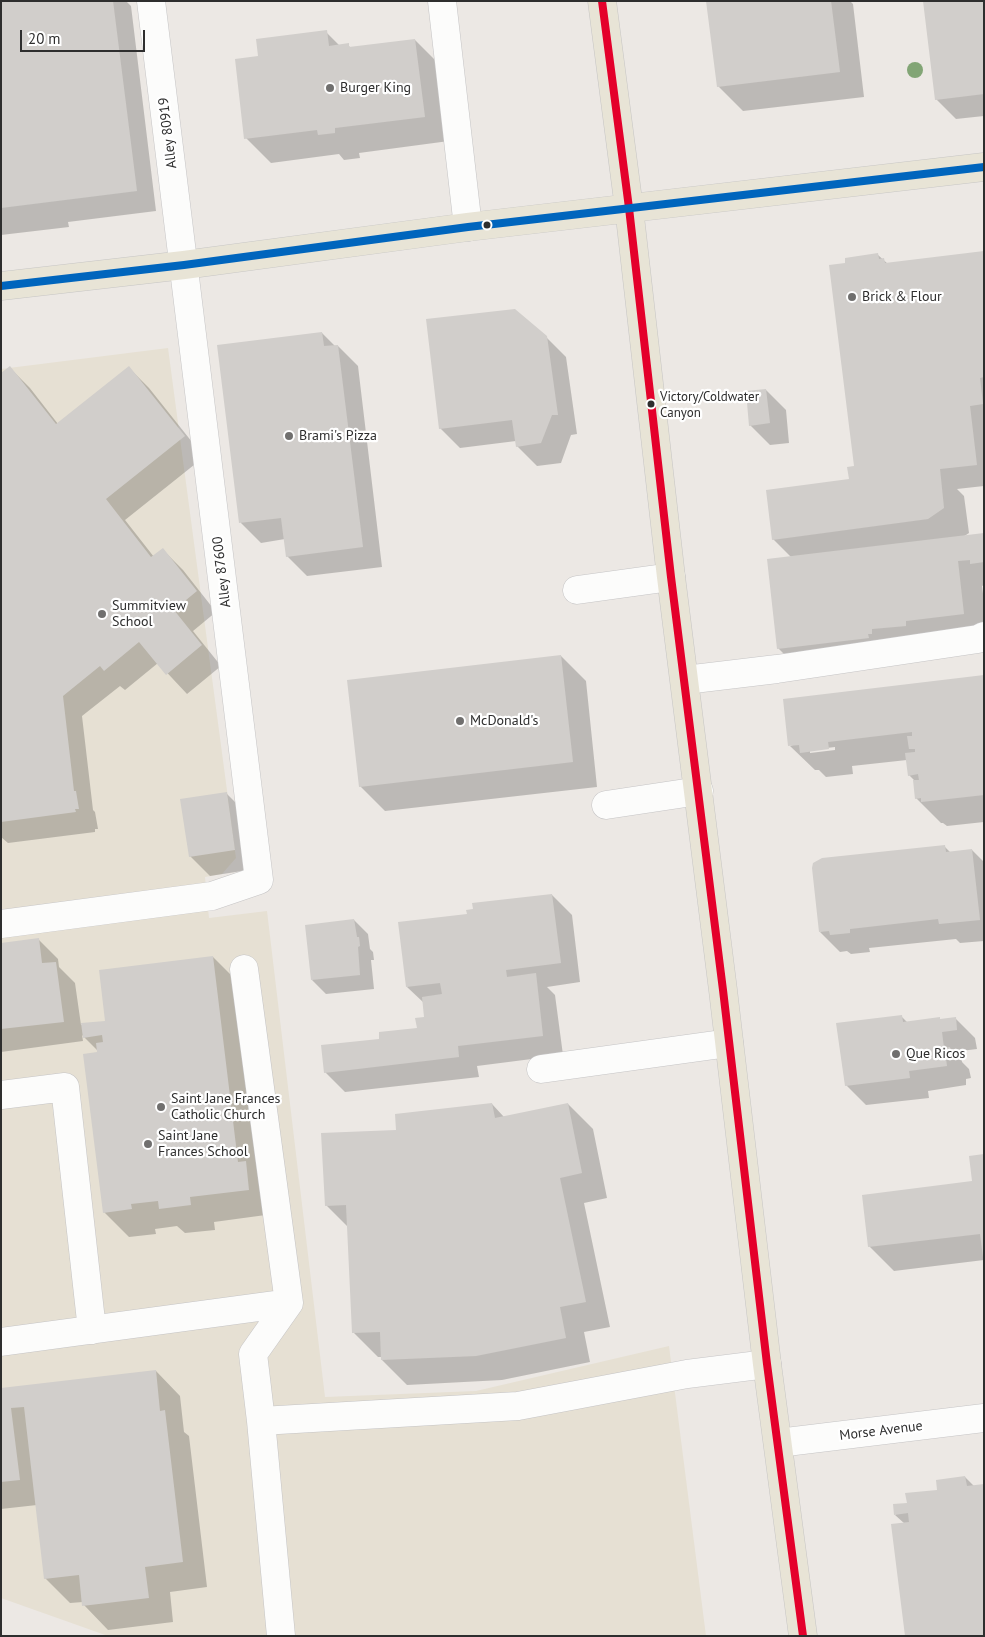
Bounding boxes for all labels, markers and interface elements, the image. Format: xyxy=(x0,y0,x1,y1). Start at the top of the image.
scale bar xyxy=(22,20,148,52)
text: 20 m xyxy=(28,29,61,48)
place label: Burger King xyxy=(340,80,411,96)
marker: Burger King xyxy=(324,82,336,94)
street label: Alley 80919 xyxy=(155,96,181,170)
unlabelled marker xyxy=(482,220,492,230)
place label: Brick & Flour xyxy=(862,289,942,305)
marker: Brick & Flour xyxy=(846,291,858,303)
place label: Victory/Coldwater Canyon xyxy=(660,389,759,420)
marker: Victory/Coldwater Canyon xyxy=(646,399,656,409)
place label: Brami's Pizza xyxy=(299,428,377,444)
marker: Brami's Pizza xyxy=(283,430,295,442)
street label: Alley 87600 xyxy=(209,535,235,609)
place label: Summitview School xyxy=(112,598,186,630)
marker: Summitview School xyxy=(96,608,108,620)
place label: McDonald's xyxy=(470,713,538,729)
marker: McDonald's xyxy=(454,715,466,727)
place label: Que Ricos xyxy=(906,1046,965,1062)
marker: Que Ricos xyxy=(890,1048,902,1060)
place label: Saint Jane Frances Catholic Church xyxy=(171,1091,280,1124)
marker: Saint Jane Frances Catholic Church xyxy=(155,1101,167,1113)
place label: Saint Jane Frances School xyxy=(158,1128,248,1160)
marker: Saint Jane Frances School xyxy=(142,1138,154,1150)
street label: Morse Avenue xyxy=(838,1418,924,1444)

